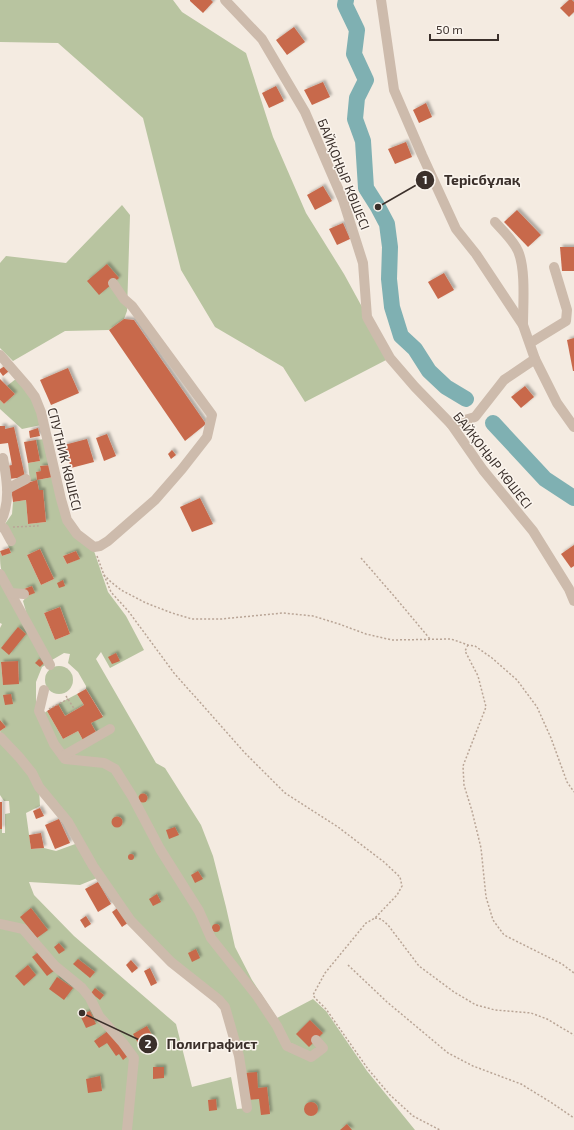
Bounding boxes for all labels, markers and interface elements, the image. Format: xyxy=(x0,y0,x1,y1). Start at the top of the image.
scale bar xyxy=(430,16,498,42)
text: 50 m xyxy=(436,22,463,36)
street label: БАЙҚОҢЫР КӨШЕСІ xyxy=(314,116,374,232)
callout: Терісбұлақ xyxy=(415,167,528,193)
text: Терісбұлақ xyxy=(444,171,521,188)
text: 1 xyxy=(422,172,428,186)
street label: СПУТНИК КӨШЕСІ xyxy=(44,406,86,512)
street label: БАЙҚОҢЫР КӨШЕСІ xyxy=(450,408,536,512)
callout: Полиграфист xyxy=(138,1031,266,1057)
text: Полиграфист xyxy=(166,1035,258,1052)
text: 2 xyxy=(145,1036,152,1050)

